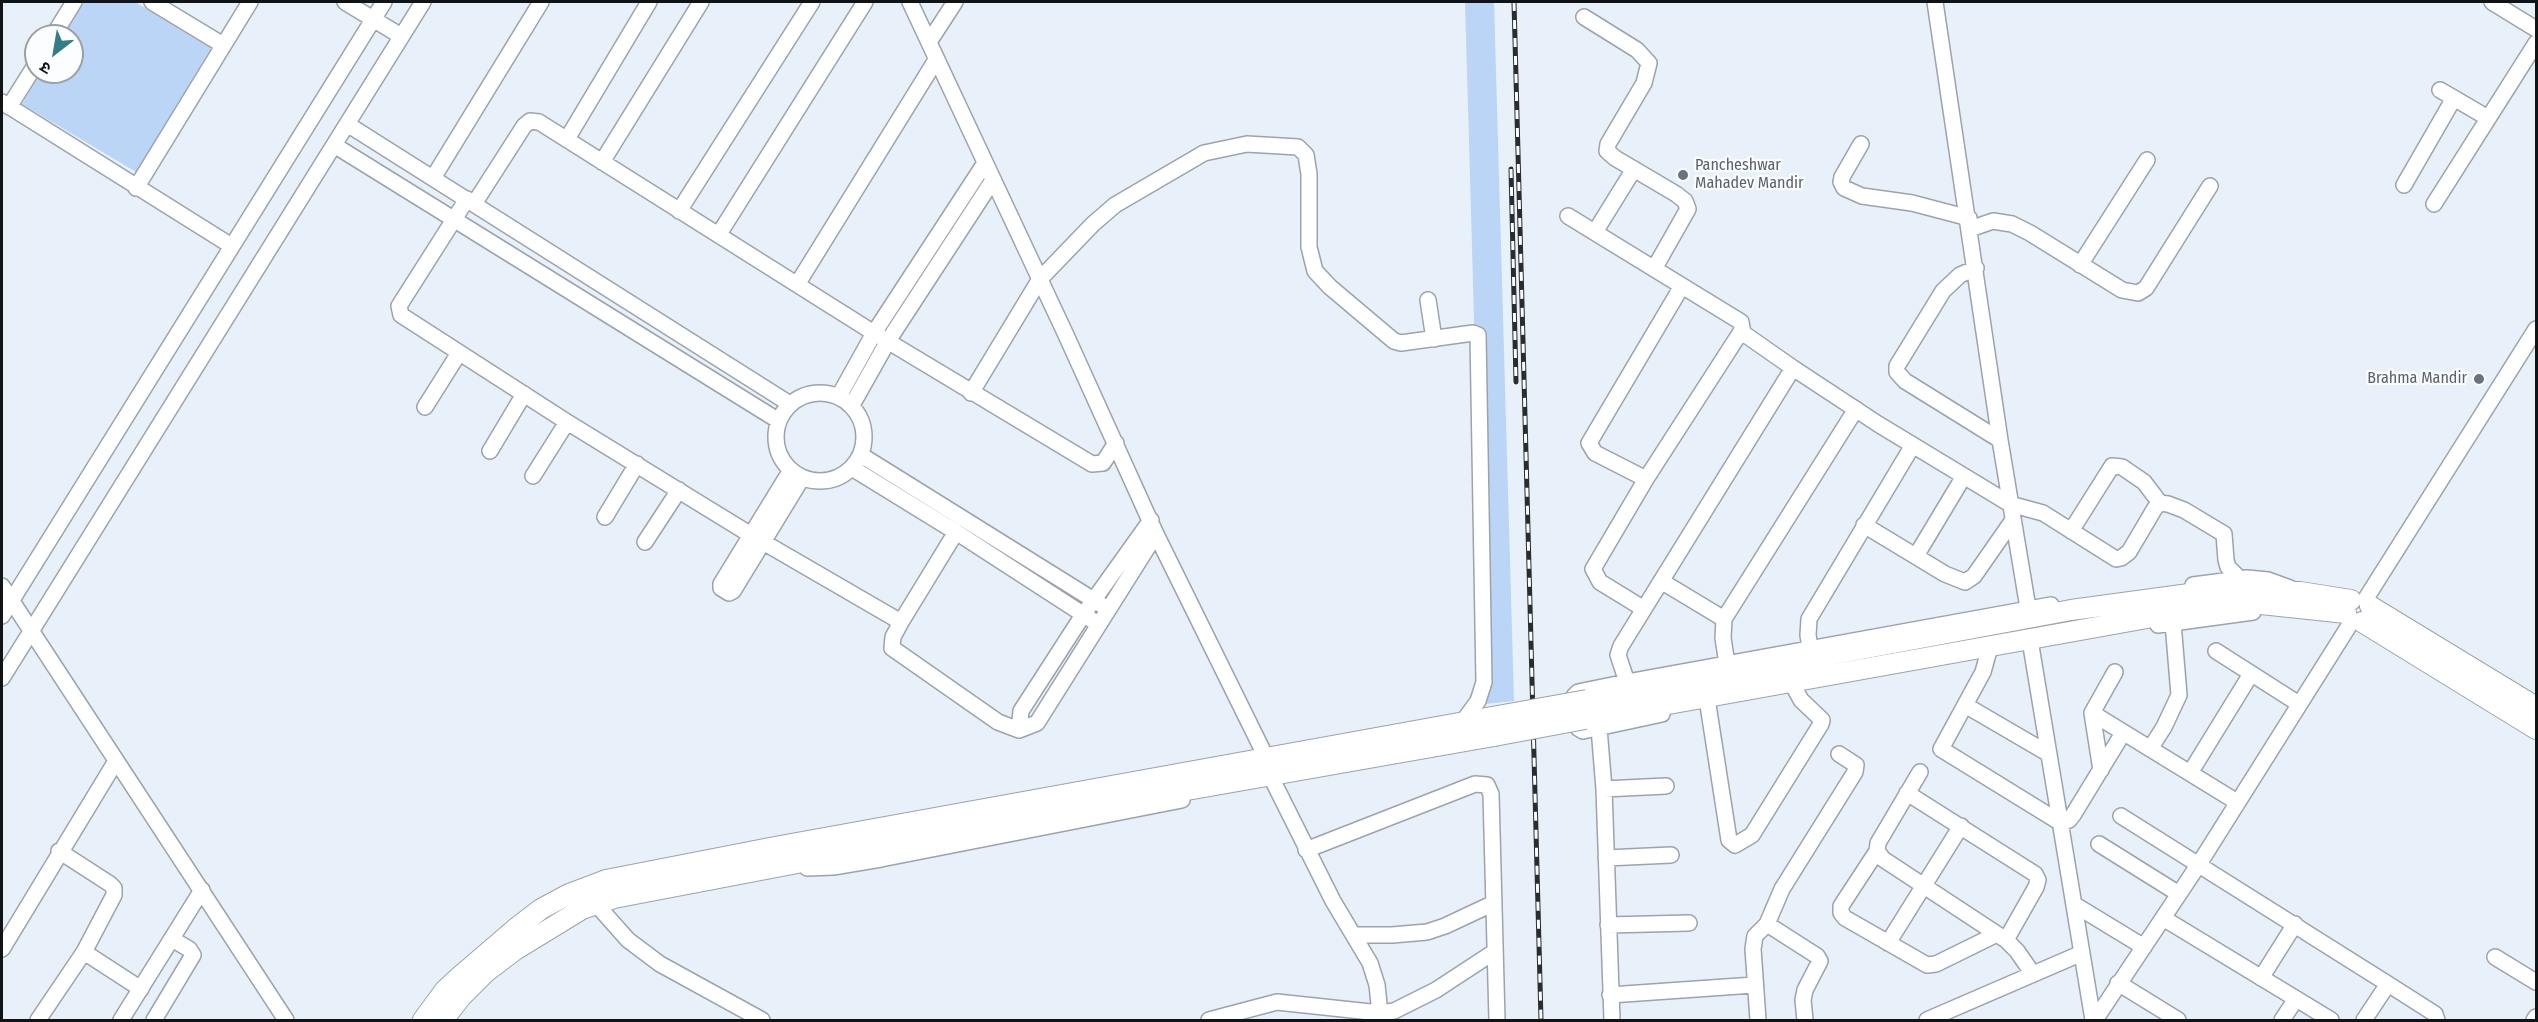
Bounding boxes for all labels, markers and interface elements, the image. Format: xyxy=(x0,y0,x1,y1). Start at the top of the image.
north arrow xyxy=(24,24,84,84)
text: उ xyxy=(37,58,54,79)
place label: Pancheshwar Mahadev Mandir xyxy=(1695,156,1804,194)
marker: Pancheshwar Mahadev Mandir xyxy=(1676,168,1690,182)
place label: Brahma Mandir xyxy=(2367,369,2467,389)
marker: Brahma Mandir xyxy=(2472,372,2486,386)

